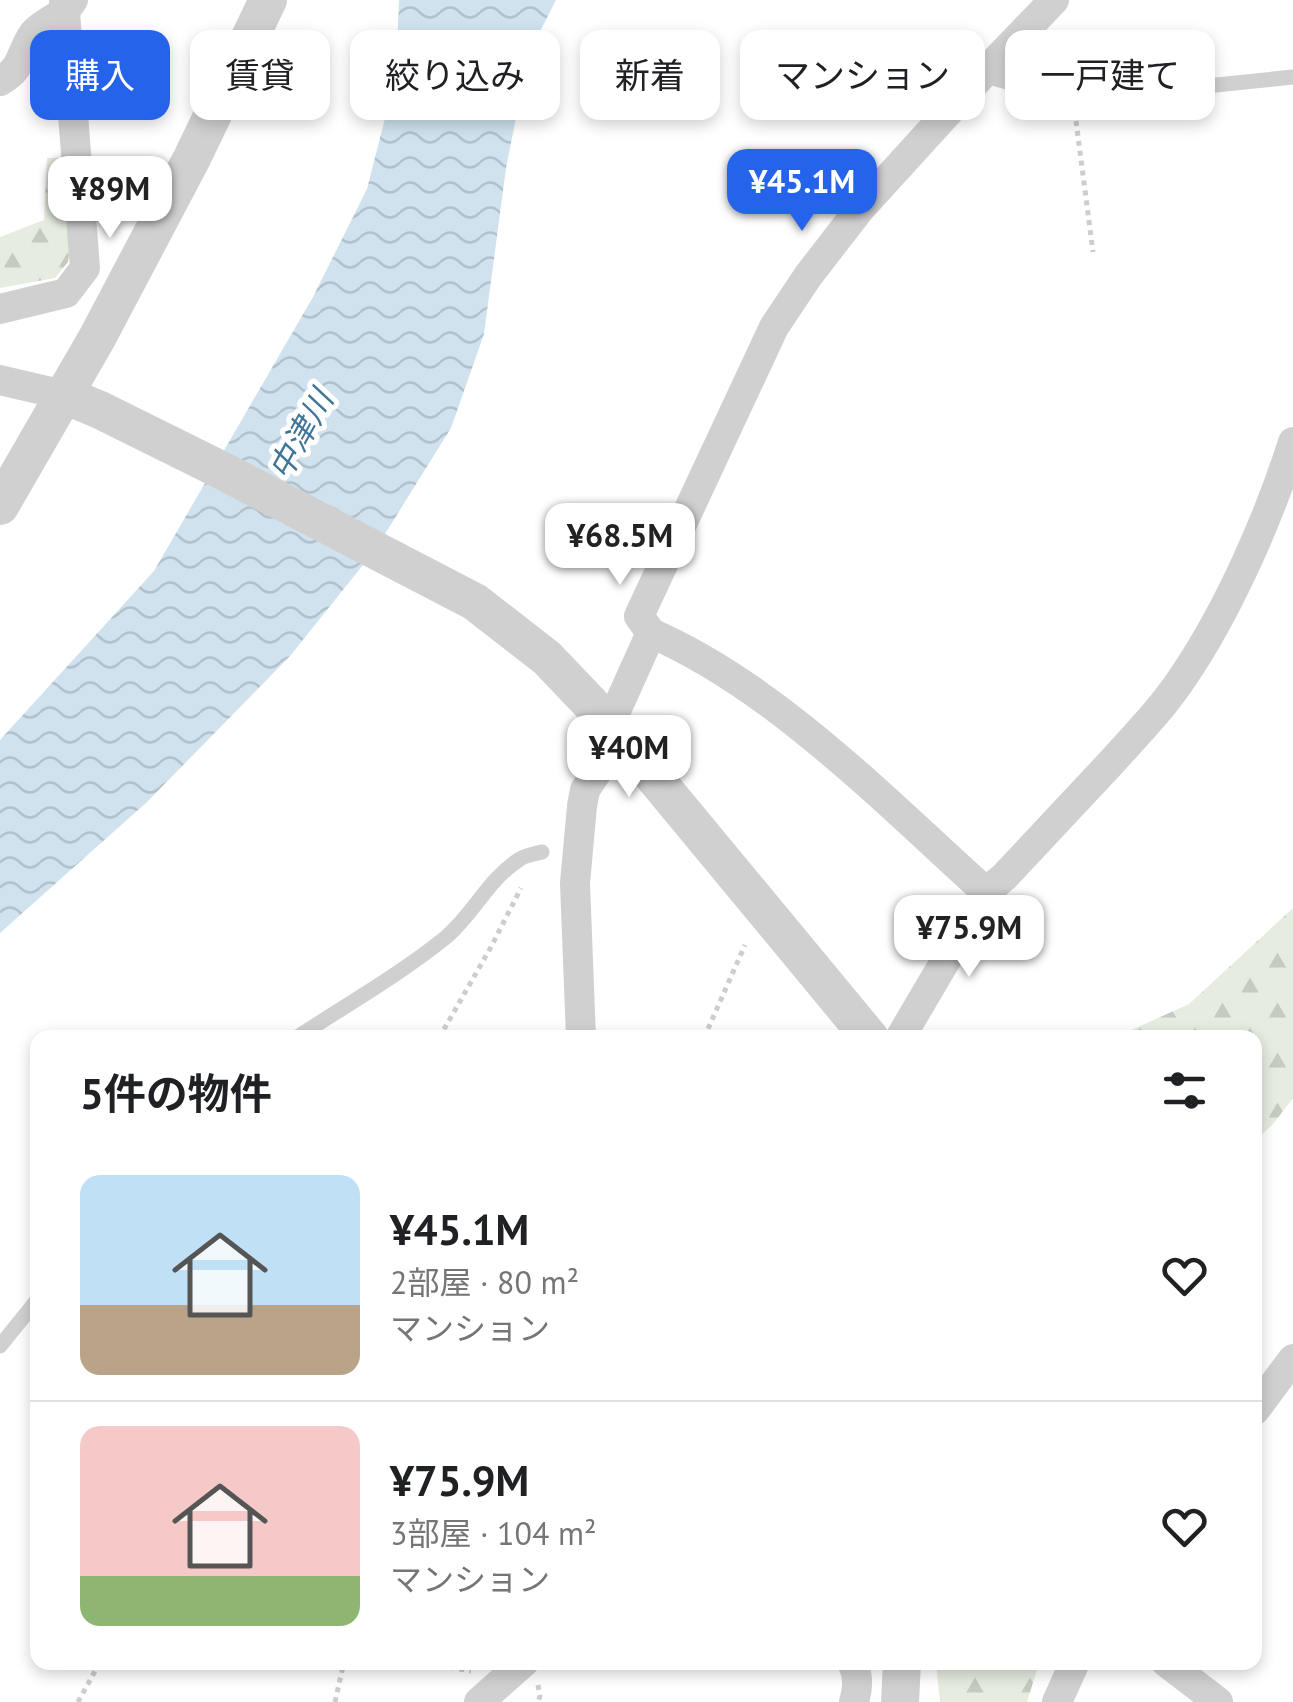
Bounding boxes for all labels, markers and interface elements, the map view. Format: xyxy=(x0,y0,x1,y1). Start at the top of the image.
chip: 購入 xyxy=(30,30,170,120)
chip: 賃貸 xyxy=(190,30,330,120)
chip: 絞り込み xyxy=(350,30,560,120)
chip: 新着 xyxy=(580,30,720,120)
chip: マンション xyxy=(740,30,985,120)
chip: 一戸建て xyxy=(1005,30,1215,120)
pin: ¥45.1M xyxy=(721,149,883,234)
pin: ¥89M xyxy=(51,156,169,241)
text: ¥45.1M xyxy=(749,160,855,202)
text: ¥89M xyxy=(70,167,150,209)
water label: 中津川 xyxy=(258,380,343,487)
pin: ¥68.5M xyxy=(539,503,701,588)
text: ¥68.5M xyxy=(567,514,673,556)
pin: ¥40M xyxy=(570,715,688,800)
text: ¥40M xyxy=(589,726,669,768)
pin: ¥75.9M xyxy=(888,895,1050,980)
text: ¥75.9M xyxy=(916,906,1022,948)
icon: filters xyxy=(1157,1063,1212,1118)
text: 5件の物件 xyxy=(80,1066,272,1121)
text: ¥45.1M xyxy=(390,1202,529,1257)
icon: home xyxy=(160,1215,280,1335)
icon: heart xyxy=(1157,1248,1212,1303)
text: 2部屋 · 80 m² xyxy=(390,1261,579,1303)
text: マンション xyxy=(390,1307,550,1349)
text: ¥75.9M xyxy=(390,1453,529,1508)
icon: home xyxy=(160,1466,280,1586)
icon: heart xyxy=(1157,1499,1212,1554)
text: 3部屋 · 104 m² xyxy=(390,1512,597,1554)
text: マンション xyxy=(390,1558,550,1600)

